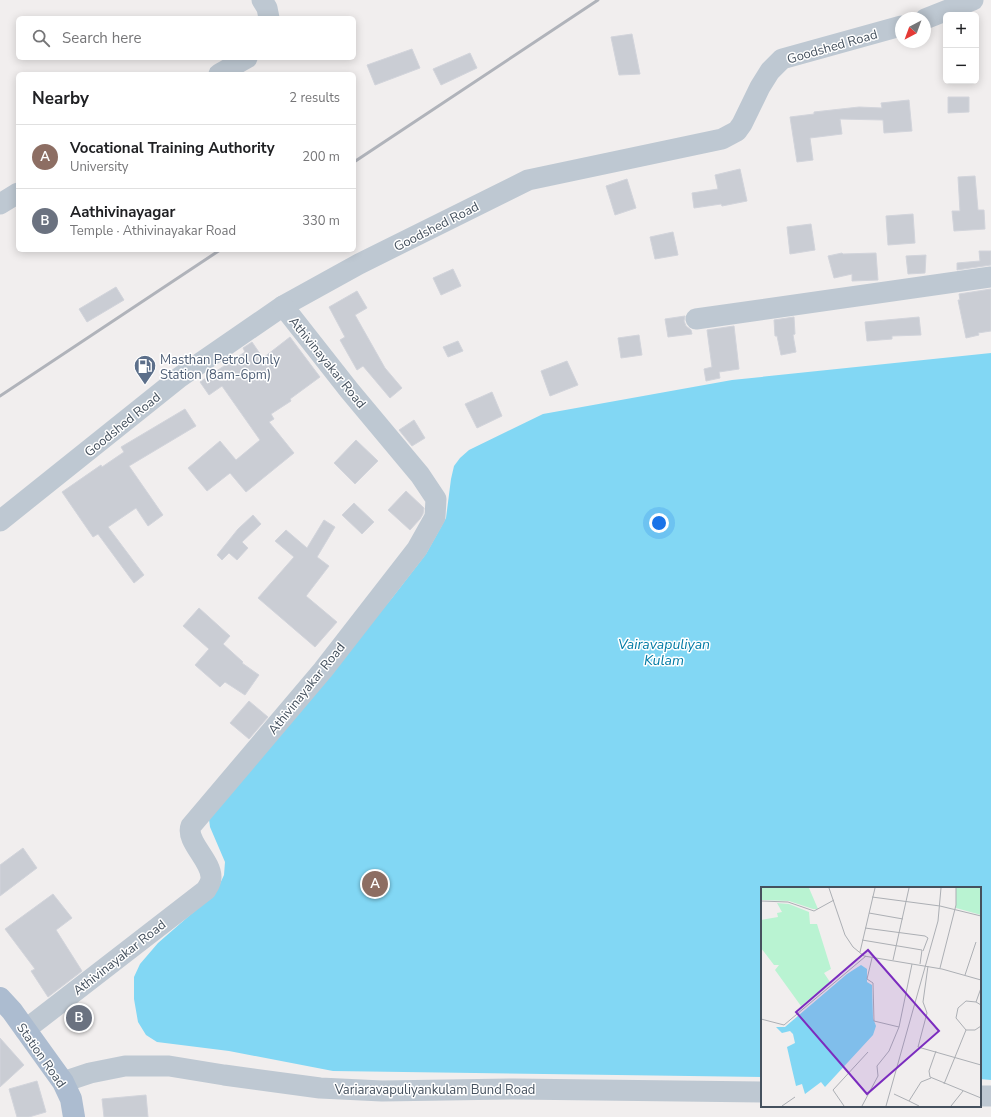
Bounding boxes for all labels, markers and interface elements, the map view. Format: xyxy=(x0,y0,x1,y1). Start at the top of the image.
north arrow xyxy=(895,12,931,48)
map controls xyxy=(943,12,979,84)
button: + xyxy=(943,12,979,48)
search box xyxy=(16,16,356,60)
street label: Goodshed Road xyxy=(785,25,880,68)
icon: search xyxy=(30,27,52,49)
text: Search here xyxy=(62,28,142,48)
button: − xyxy=(943,48,979,84)
text: Nearby xyxy=(32,87,89,110)
text: 2 results xyxy=(289,89,340,107)
text: Vocational Training Authority xyxy=(70,138,275,158)
text: A xyxy=(40,148,50,166)
text: 200 m xyxy=(302,148,340,166)
text: University xyxy=(70,158,129,176)
street label: Goodshed Road xyxy=(391,198,482,256)
text: Aathivinayagar xyxy=(70,202,175,222)
text: B xyxy=(41,212,49,230)
text: 330 m xyxy=(302,212,340,230)
text: Temple · Athivinayakar Road xyxy=(70,222,236,240)
street label: Athivinayakar Road xyxy=(285,313,370,412)
place label: Masthan Petrol Only Station (8am-6pm) xyxy=(160,351,280,384)
fuel station icon: Masthan Petrol Only Station (8am-6pm) xyxy=(132,353,158,386)
street label: Goodshed Road xyxy=(81,388,165,461)
your location xyxy=(649,513,669,533)
water label: Vairavapuliyan Kulam xyxy=(618,635,710,670)
street label: Athivinayakar Road xyxy=(264,639,349,738)
pin: A xyxy=(362,869,388,899)
inset map xyxy=(761,887,981,1107)
street label: Athivinayakar Road xyxy=(69,916,170,1000)
pin: B xyxy=(66,1003,92,1033)
street label: Station Road xyxy=(12,1020,70,1092)
street label: Variaravapuliyankulam Bund Road xyxy=(334,1081,535,1099)

